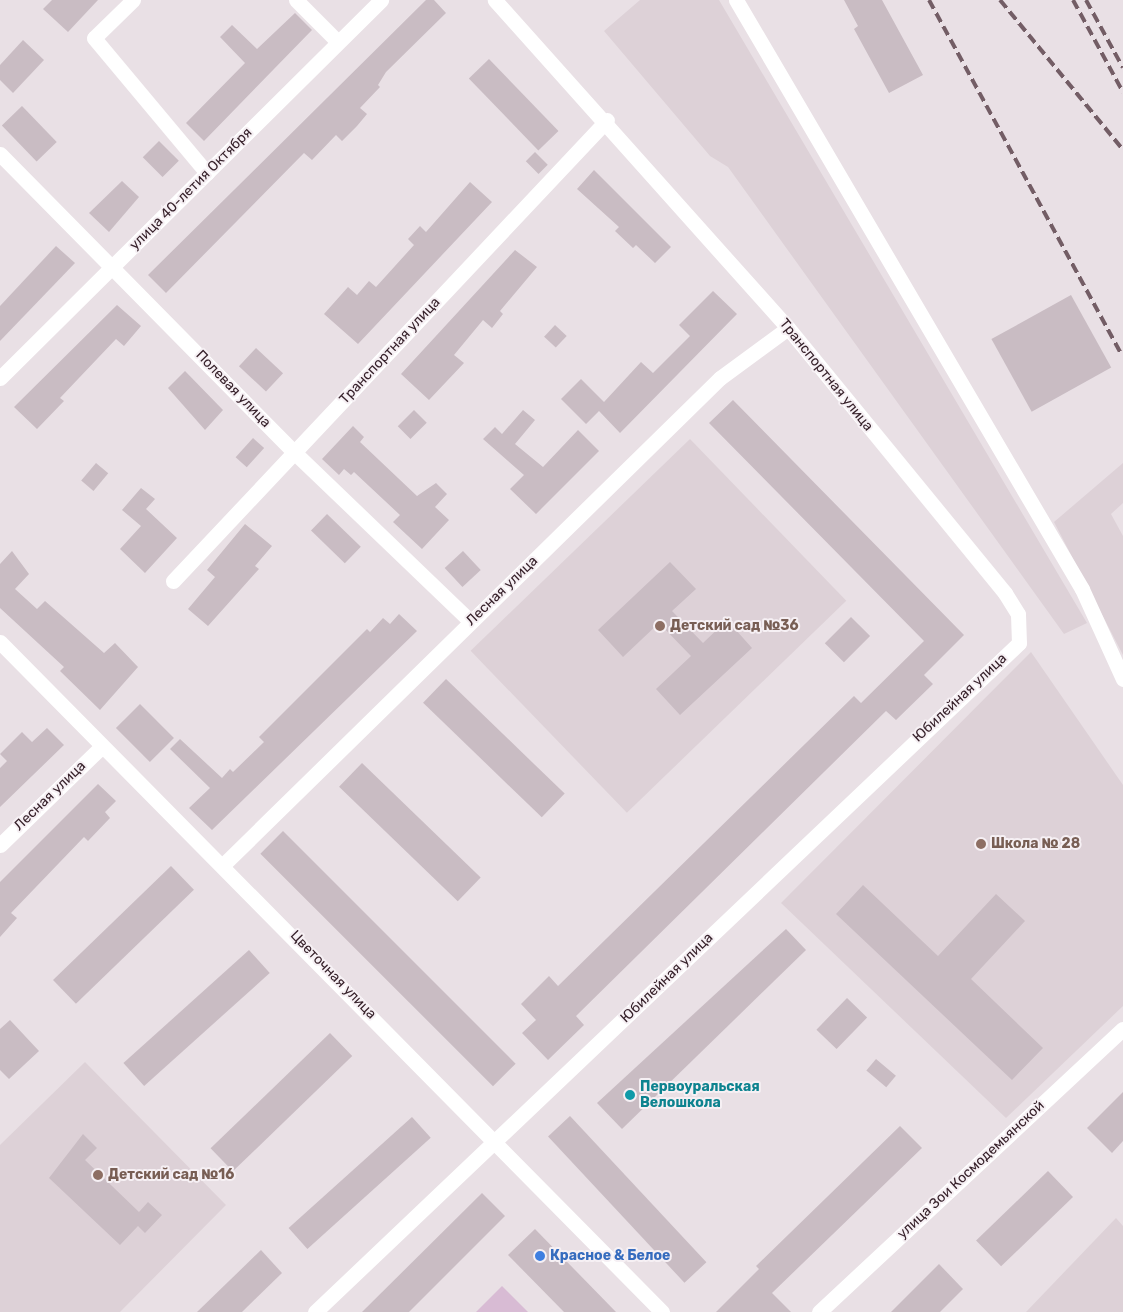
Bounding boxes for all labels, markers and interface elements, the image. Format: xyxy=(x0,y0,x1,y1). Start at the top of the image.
street label: улица 40-летия Октября xyxy=(126,124,256,254)
street label: Транспортная улица xyxy=(336,294,444,408)
street label: Транспортная улица xyxy=(775,315,877,435)
street label: Полевая улица xyxy=(192,347,274,431)
street label: Лесная улица xyxy=(463,553,541,629)
place label: Детский сад №36 xyxy=(670,618,799,634)
marker: Детский сад №36 xyxy=(654,620,666,632)
street label: Юбилейная улица xyxy=(910,650,1010,746)
street label: Лесная улица xyxy=(11,758,89,834)
place label: Школа № 28 xyxy=(991,836,1080,852)
marker: Школа № 28 xyxy=(975,838,987,850)
street label: Цветочная улица xyxy=(287,927,379,1023)
street label: Юбилейная улица xyxy=(617,930,717,1026)
place label: Первоуральская Велошкола xyxy=(640,1079,760,1112)
marker: Первоуральская Велошкола xyxy=(624,1089,636,1101)
street label: улица Зои Космодемьянской xyxy=(894,1097,1048,1243)
place label: Детский сад №16 xyxy=(108,1167,234,1183)
marker: Детский сад №16 xyxy=(92,1169,104,1181)
place label: Красное & Белое xyxy=(550,1248,670,1264)
marker: Красное & Белое xyxy=(534,1250,546,1262)

